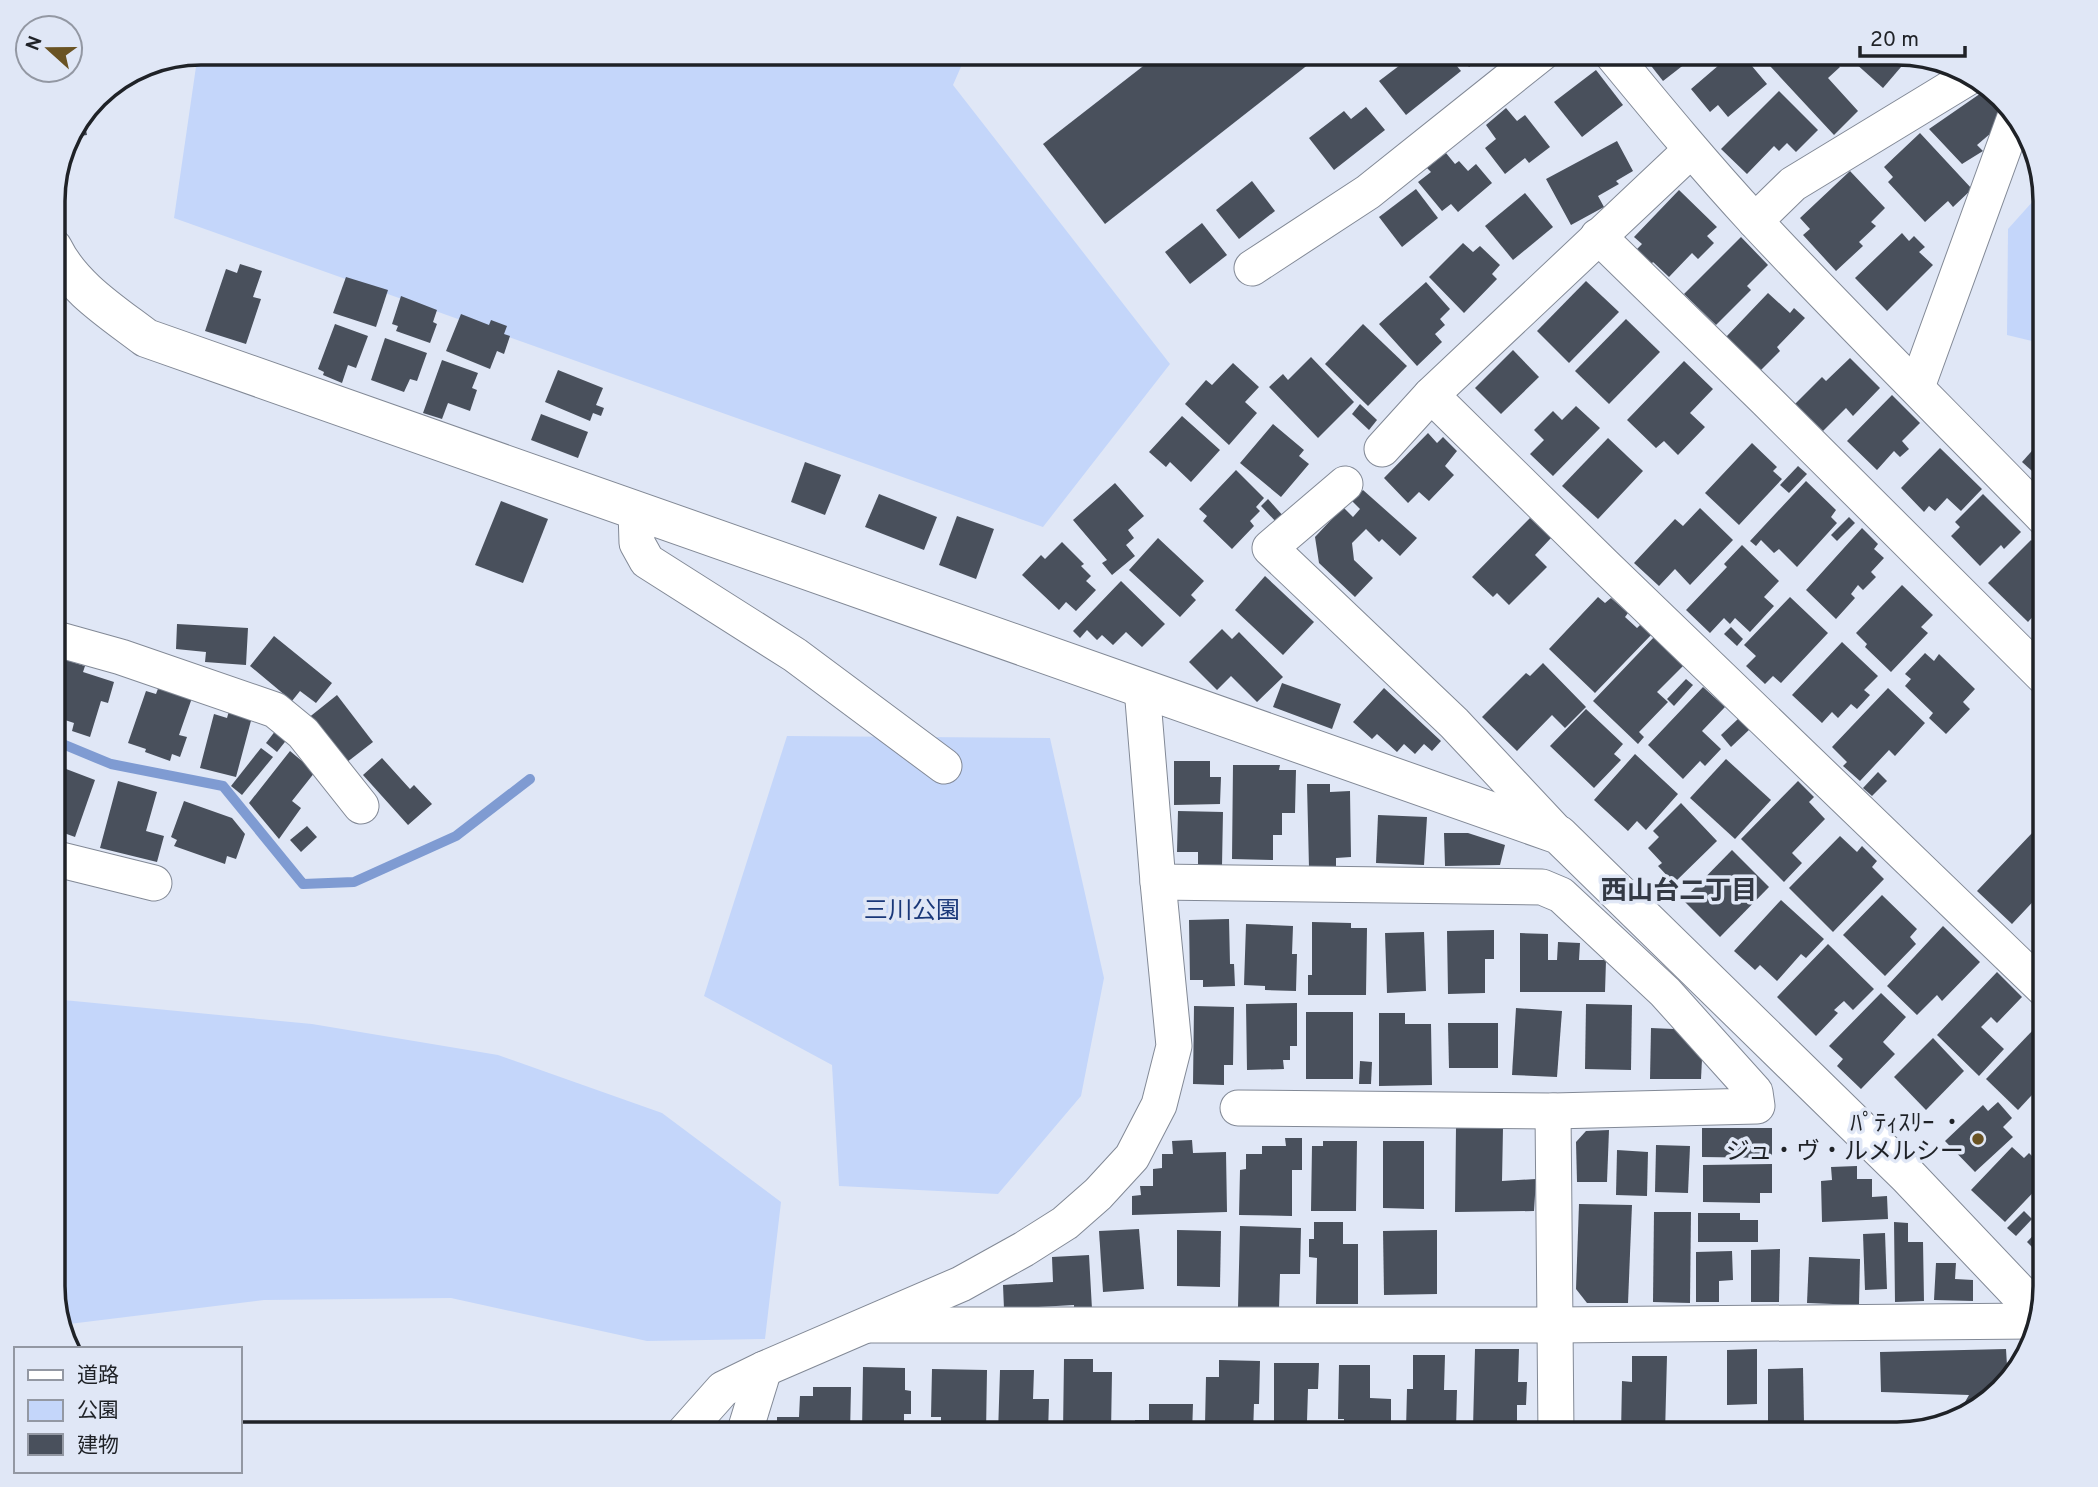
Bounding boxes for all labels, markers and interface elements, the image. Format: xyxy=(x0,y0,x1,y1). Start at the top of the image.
north arrow xyxy=(14,14,84,84)
scale bar xyxy=(1860,14,1965,58)
text: 20 m xyxy=(1870,27,1919,54)
text: N xyxy=(21,33,49,54)
district label: 西山台二丁目 xyxy=(1601,876,1757,909)
park label: 三川公園 xyxy=(864,897,960,927)
place label: ﾊﾟﾃｨｽﾘｰ ・ ジュ・ヴ・ルメルシー xyxy=(1726,1110,1964,1168)
marker: ﾊﾟﾃｨｽﾘｰ ・ ジュ・ヴ・ルメルシー xyxy=(1970,1131,1986,1147)
legend xyxy=(14,1347,242,1473)
text: 道路 xyxy=(77,1363,119,1390)
text: 公園 xyxy=(77,1398,119,1425)
text: 建物 xyxy=(77,1433,119,1460)

